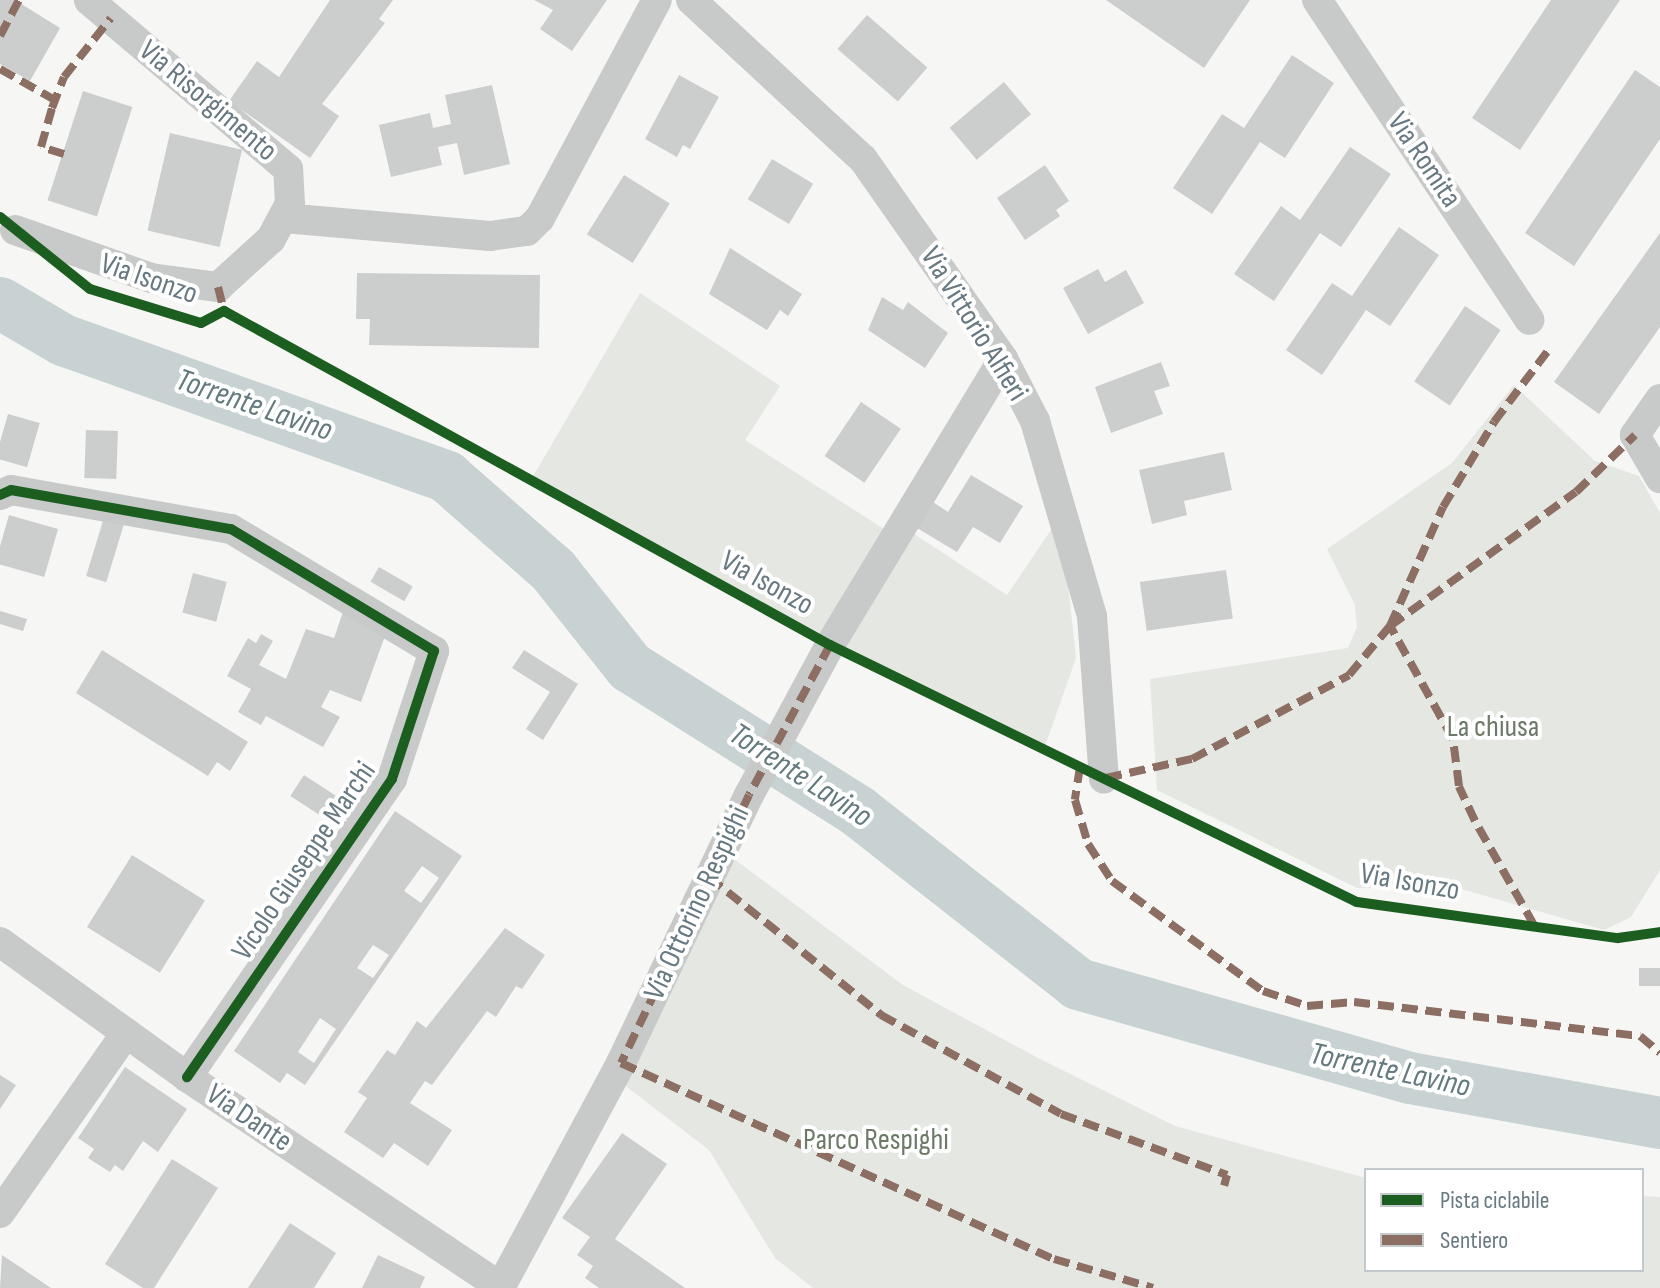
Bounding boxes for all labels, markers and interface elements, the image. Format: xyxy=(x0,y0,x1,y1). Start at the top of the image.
street label: Via Risorgimento xyxy=(132,33,284,169)
street label: Via Romita xyxy=(1379,106,1469,214)
street label: Via Vittorio Alfieri xyxy=(912,240,1036,408)
street label: Via Isonzo xyxy=(96,246,202,312)
water label: Torrente Lavino xyxy=(171,361,337,451)
street label: Via Isonzo xyxy=(714,543,820,623)
park label: La chiusa xyxy=(1447,709,1539,745)
water label: Torrente Lavino xyxy=(721,716,879,836)
street label: Vicolo Giuseppe Marchi xyxy=(224,755,384,967)
street label: Via Ottorino Respighi xyxy=(636,800,758,1006)
street label: Via Isonzo xyxy=(1357,856,1463,908)
water label: Torrente Lavino xyxy=(1307,1035,1473,1107)
street label: Via Dante xyxy=(199,1076,299,1160)
park label: Parco Respighi xyxy=(803,1122,949,1158)
legend xyxy=(1364,1168,1644,1272)
text: Pista ciclabile xyxy=(1440,1186,1549,1215)
text: Sentiero xyxy=(1440,1226,1508,1255)

